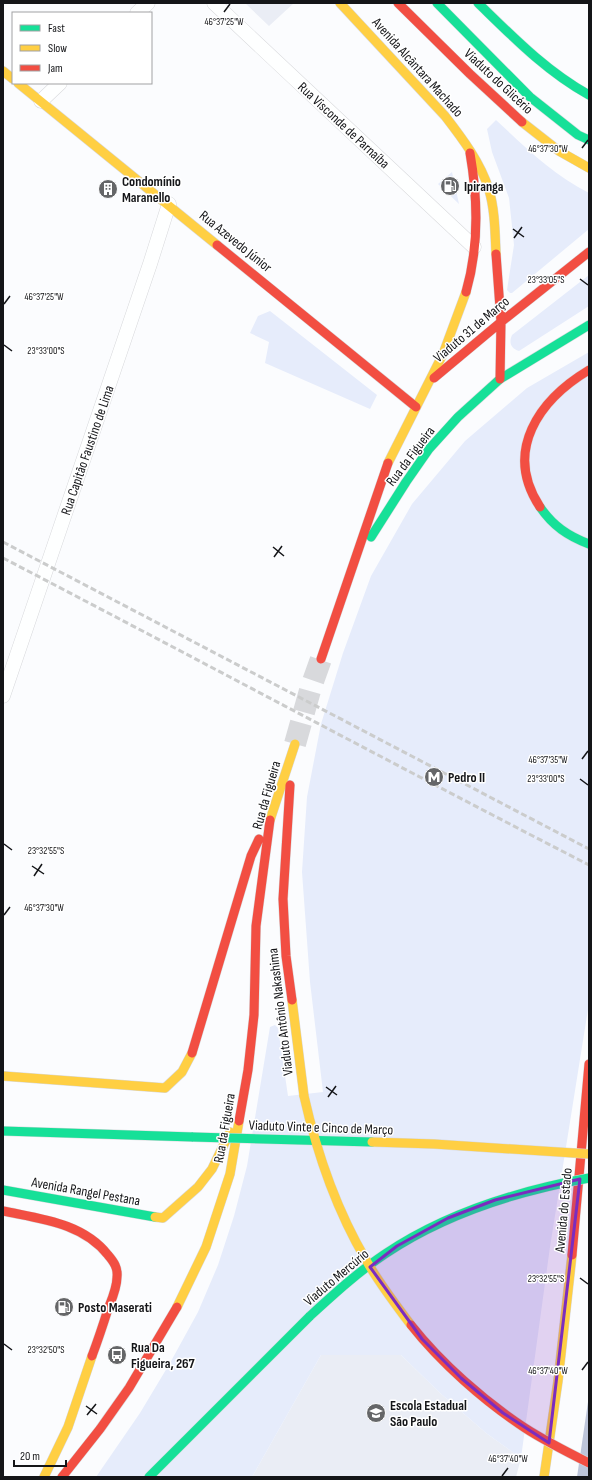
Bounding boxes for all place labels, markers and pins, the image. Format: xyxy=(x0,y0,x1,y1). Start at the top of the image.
place label: Condomínio Maranello xyxy=(122,173,181,206)
fuel station icon: Ipiranga xyxy=(439,175,461,197)
building icon: Condomínio Maranello xyxy=(97,178,119,200)
place label: Ipiranga xyxy=(464,178,504,195)
metro station icon: Pedro II xyxy=(423,766,445,788)
place label: Pedro II xyxy=(448,769,485,786)
fuel station icon: Posto Maserati xyxy=(53,1296,75,1318)
place label: Posto Maserati xyxy=(78,1299,152,1316)
place label: Rua Da Figueira, 267 xyxy=(131,1339,196,1372)
bus stop icon: Rua Da Figueira, 267 xyxy=(106,1344,128,1366)
place label: Escola Estadual São Paulo xyxy=(390,1397,467,1430)
school or university icon: Escola Estadual São Paulo xyxy=(365,1402,387,1424)

